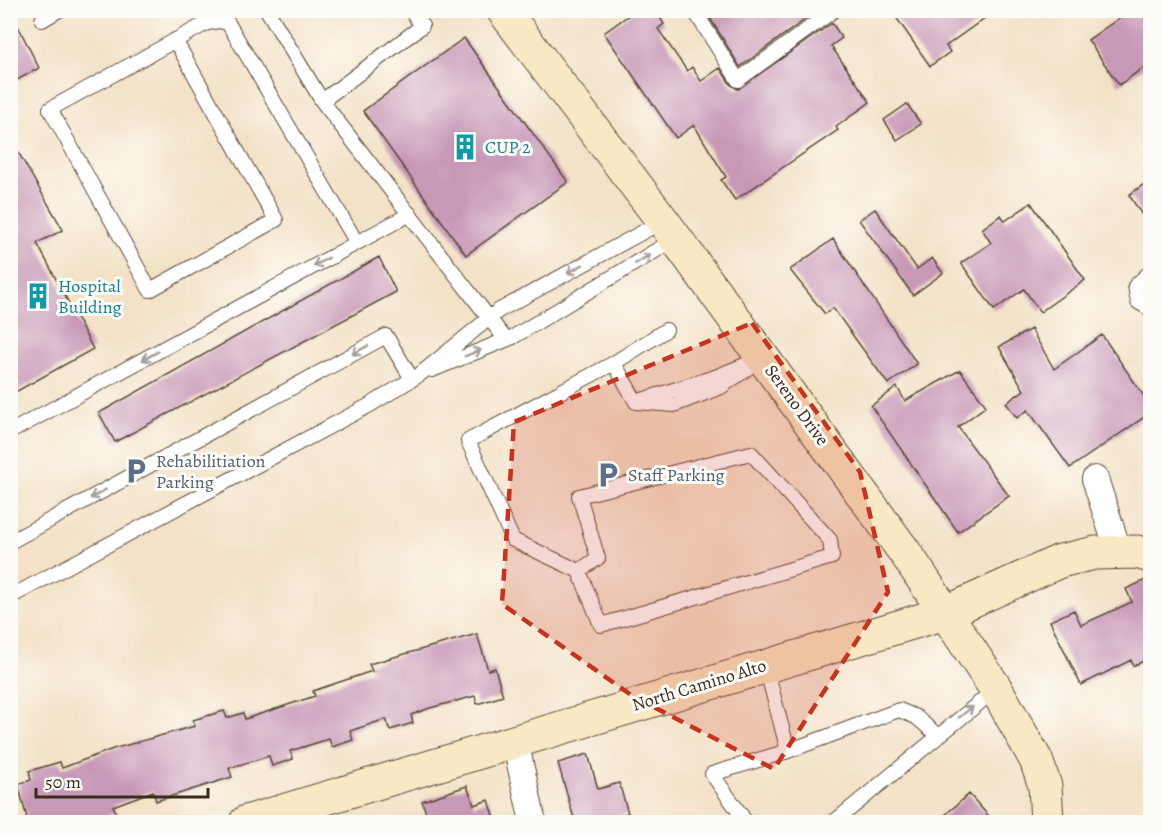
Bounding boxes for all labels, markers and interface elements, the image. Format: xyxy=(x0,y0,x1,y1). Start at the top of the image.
building icon: CUP 2 xyxy=(450,132,480,162)
place label: CUP 2 xyxy=(485,135,531,159)
one-way arrow xyxy=(634,252,651,264)
one-way arrow xyxy=(313,257,331,268)
one-way arrow xyxy=(567,263,584,275)
place label: Hospital Building xyxy=(58,274,122,319)
building icon: Hospital Building xyxy=(23,281,53,311)
one-way arrow xyxy=(352,345,370,356)
one-way arrow xyxy=(464,347,482,358)
one-way arrow xyxy=(142,350,159,362)
street label: Sereno Drive xyxy=(759,360,835,450)
place label: Rehabilitiation Parking xyxy=(156,449,266,494)
parking icon: Rehabilitiation Parking xyxy=(121,456,151,486)
parking icon: Staff Parking xyxy=(593,460,623,490)
place label: Staff Parking xyxy=(628,463,725,487)
one-way arrow xyxy=(89,489,107,500)
street label: North Camino Alto xyxy=(629,653,769,717)
one-way arrow xyxy=(958,705,974,718)
scale bar xyxy=(36,761,208,799)
text: 50 m xyxy=(45,770,81,794)

